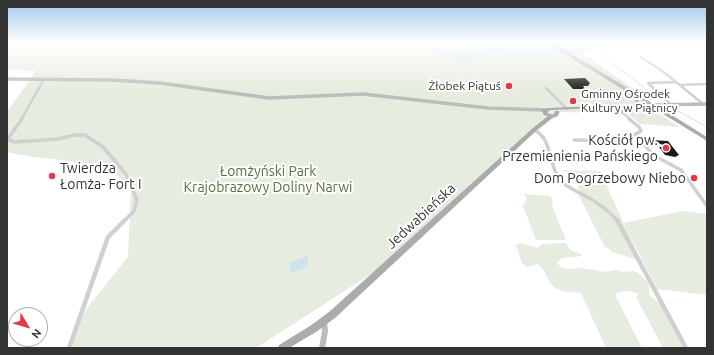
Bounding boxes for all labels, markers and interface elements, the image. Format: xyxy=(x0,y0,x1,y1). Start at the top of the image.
place label: Żłobek Piątuś xyxy=(428,79,501,93)
marker: Żłobek Piątuś xyxy=(504,81,514,91)
place label: Gminny Ośrodek Kultury w Piątnicy xyxy=(581,87,677,115)
marker: Gminny Ośrodek Kultury w Piątnicy xyxy=(568,96,578,106)
place label: Kościół pw. Przemienienia Pańskiego xyxy=(502,132,658,164)
marker: Kościół pw. Przemienienia Pańskiego xyxy=(661,143,671,153)
place label: Twierdza Łomża- Fort I xyxy=(60,160,142,192)
park label: Łomżyński Park Krajobrazowy Doliny Narwi xyxy=(184,163,352,196)
place label: Dom Pogrzebowy Niebo xyxy=(534,170,686,186)
marker: Twierdza Łomża- Fort I xyxy=(47,171,57,181)
marker: Dom Pogrzebowy Niebo xyxy=(689,173,699,183)
street label: Jedwabieńska xyxy=(383,180,459,252)
north arrow xyxy=(8,307,48,347)
text: N xyxy=(29,327,44,341)

